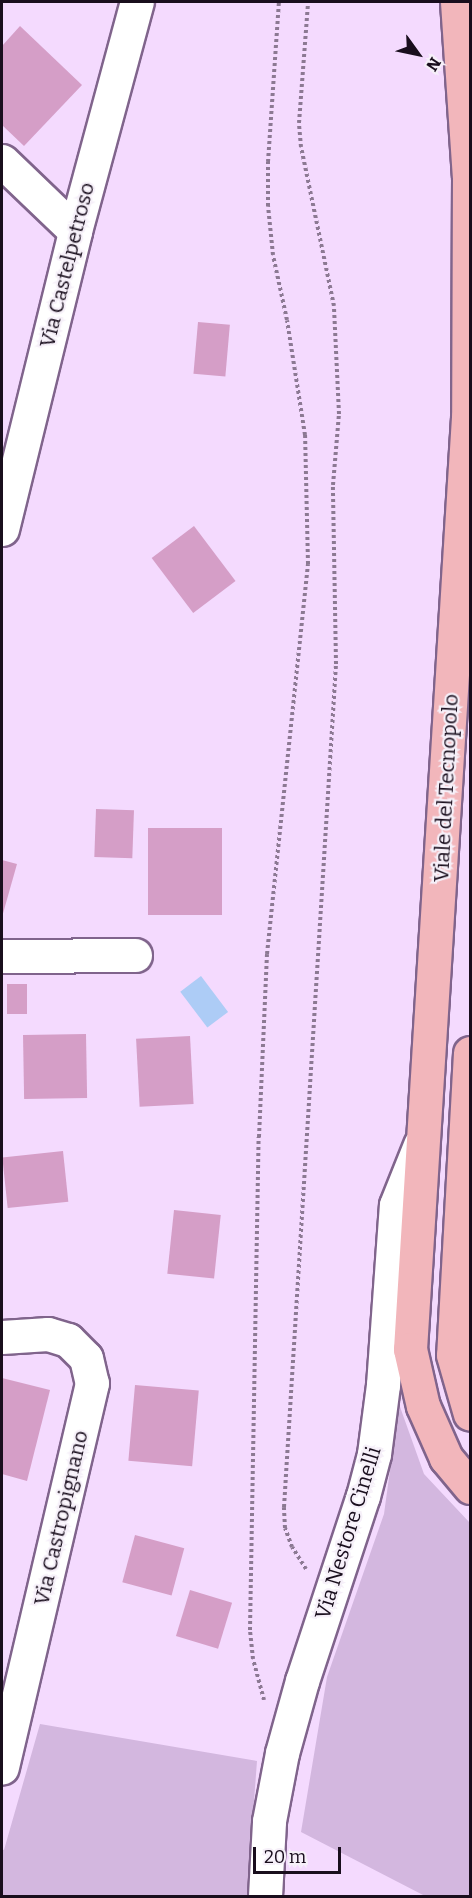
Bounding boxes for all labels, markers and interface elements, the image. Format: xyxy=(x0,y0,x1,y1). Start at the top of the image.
north arrow xyxy=(388,24,448,84)
text: N xyxy=(422,54,445,74)
street label: Via Castelpetroso xyxy=(34,180,100,350)
street label: Viale del Tecnopolo xyxy=(428,693,464,883)
street label: Via Castropignano xyxy=(29,1428,93,1608)
street label: Via Nestore Cinelli xyxy=(310,1444,386,1622)
scale bar xyxy=(256,1835,344,1873)
text: 20 m xyxy=(264,1846,306,1868)

